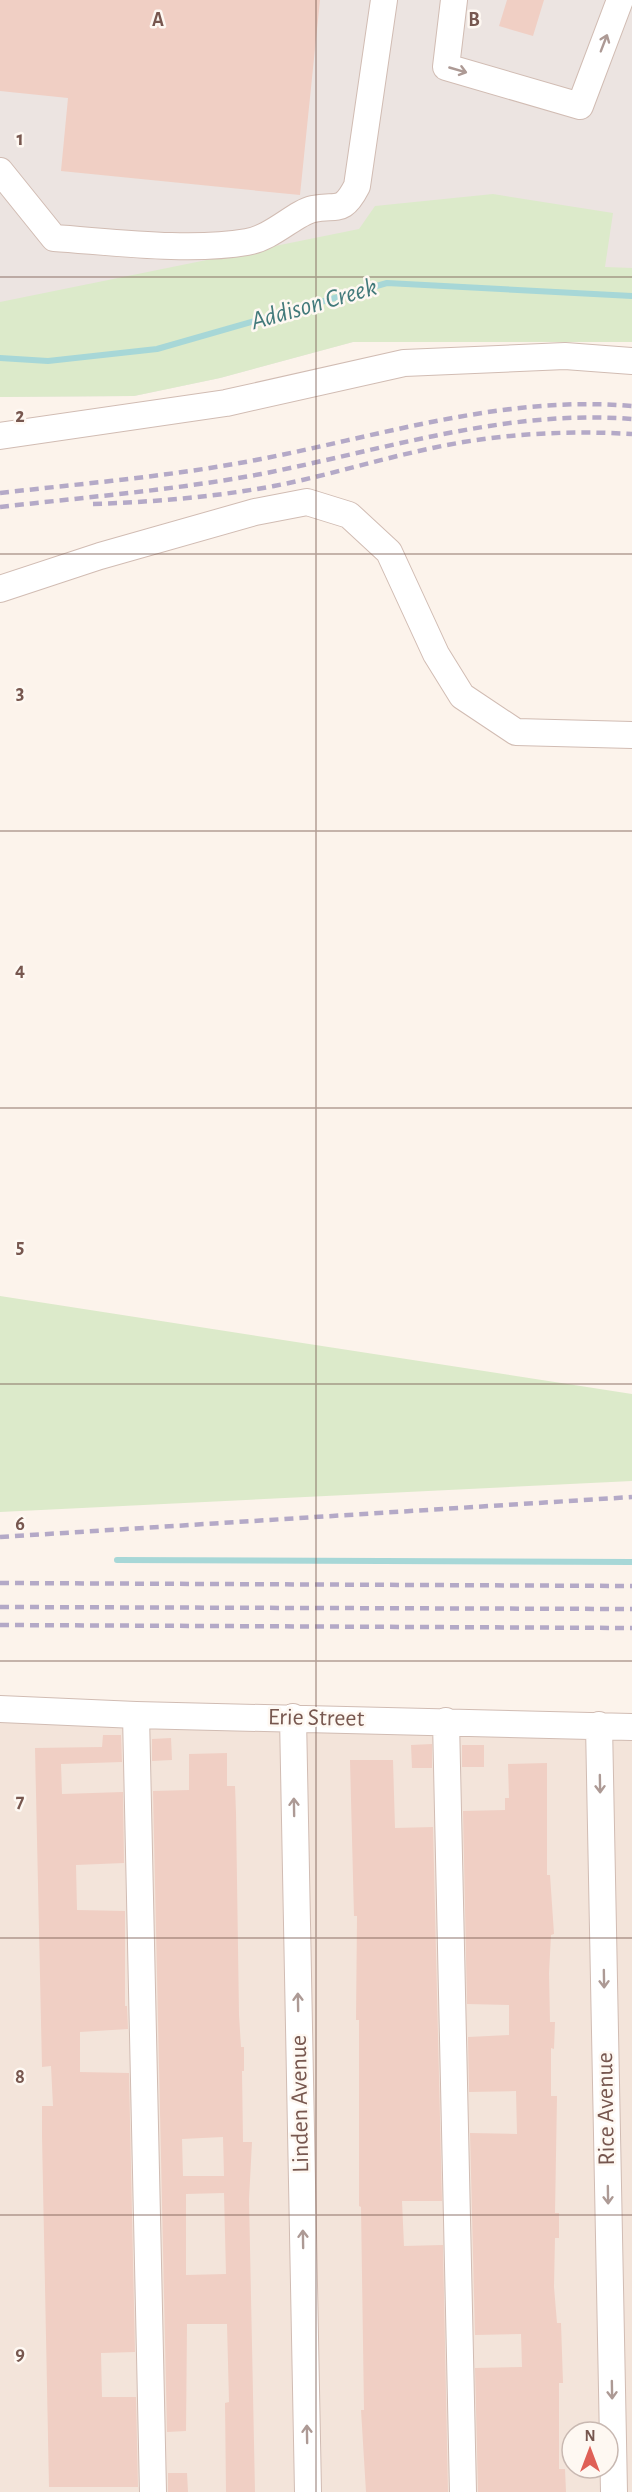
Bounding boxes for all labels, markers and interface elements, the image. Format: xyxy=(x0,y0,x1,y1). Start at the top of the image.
text: A xyxy=(152,10,164,30)
text: B xyxy=(468,10,480,30)
one-way arrow xyxy=(599,34,610,53)
one-way arrow xyxy=(448,65,467,76)
text: 1 xyxy=(16,129,24,149)
water label: Addison Creek xyxy=(247,274,380,335)
text: 2 xyxy=(15,406,25,426)
text: 3 xyxy=(16,683,24,703)
text: 4 xyxy=(15,960,25,980)
text: 5 xyxy=(16,1237,24,1257)
text: 6 xyxy=(15,1514,25,1534)
street label: Erie Street xyxy=(268,1705,365,1731)
one-way arrow xyxy=(594,1773,606,1793)
text: 7 xyxy=(16,1791,25,1811)
one-way arrow xyxy=(289,1797,300,1817)
one-way arrow xyxy=(598,1968,609,1988)
one-way arrow xyxy=(292,1992,304,2012)
street label: Linden Avenue xyxy=(287,2035,313,2173)
street label: Rice Avenue xyxy=(593,2052,619,2166)
text: 8 xyxy=(15,2067,25,2087)
one-way arrow xyxy=(602,2184,614,2204)
one-way arrow xyxy=(297,2229,309,2249)
text: 9 xyxy=(15,2344,25,2364)
one-way arrow xyxy=(606,2379,617,2399)
north arrow xyxy=(560,2420,620,2480)
one-way arrow xyxy=(301,2424,313,2444)
text: N xyxy=(584,2428,596,2444)

